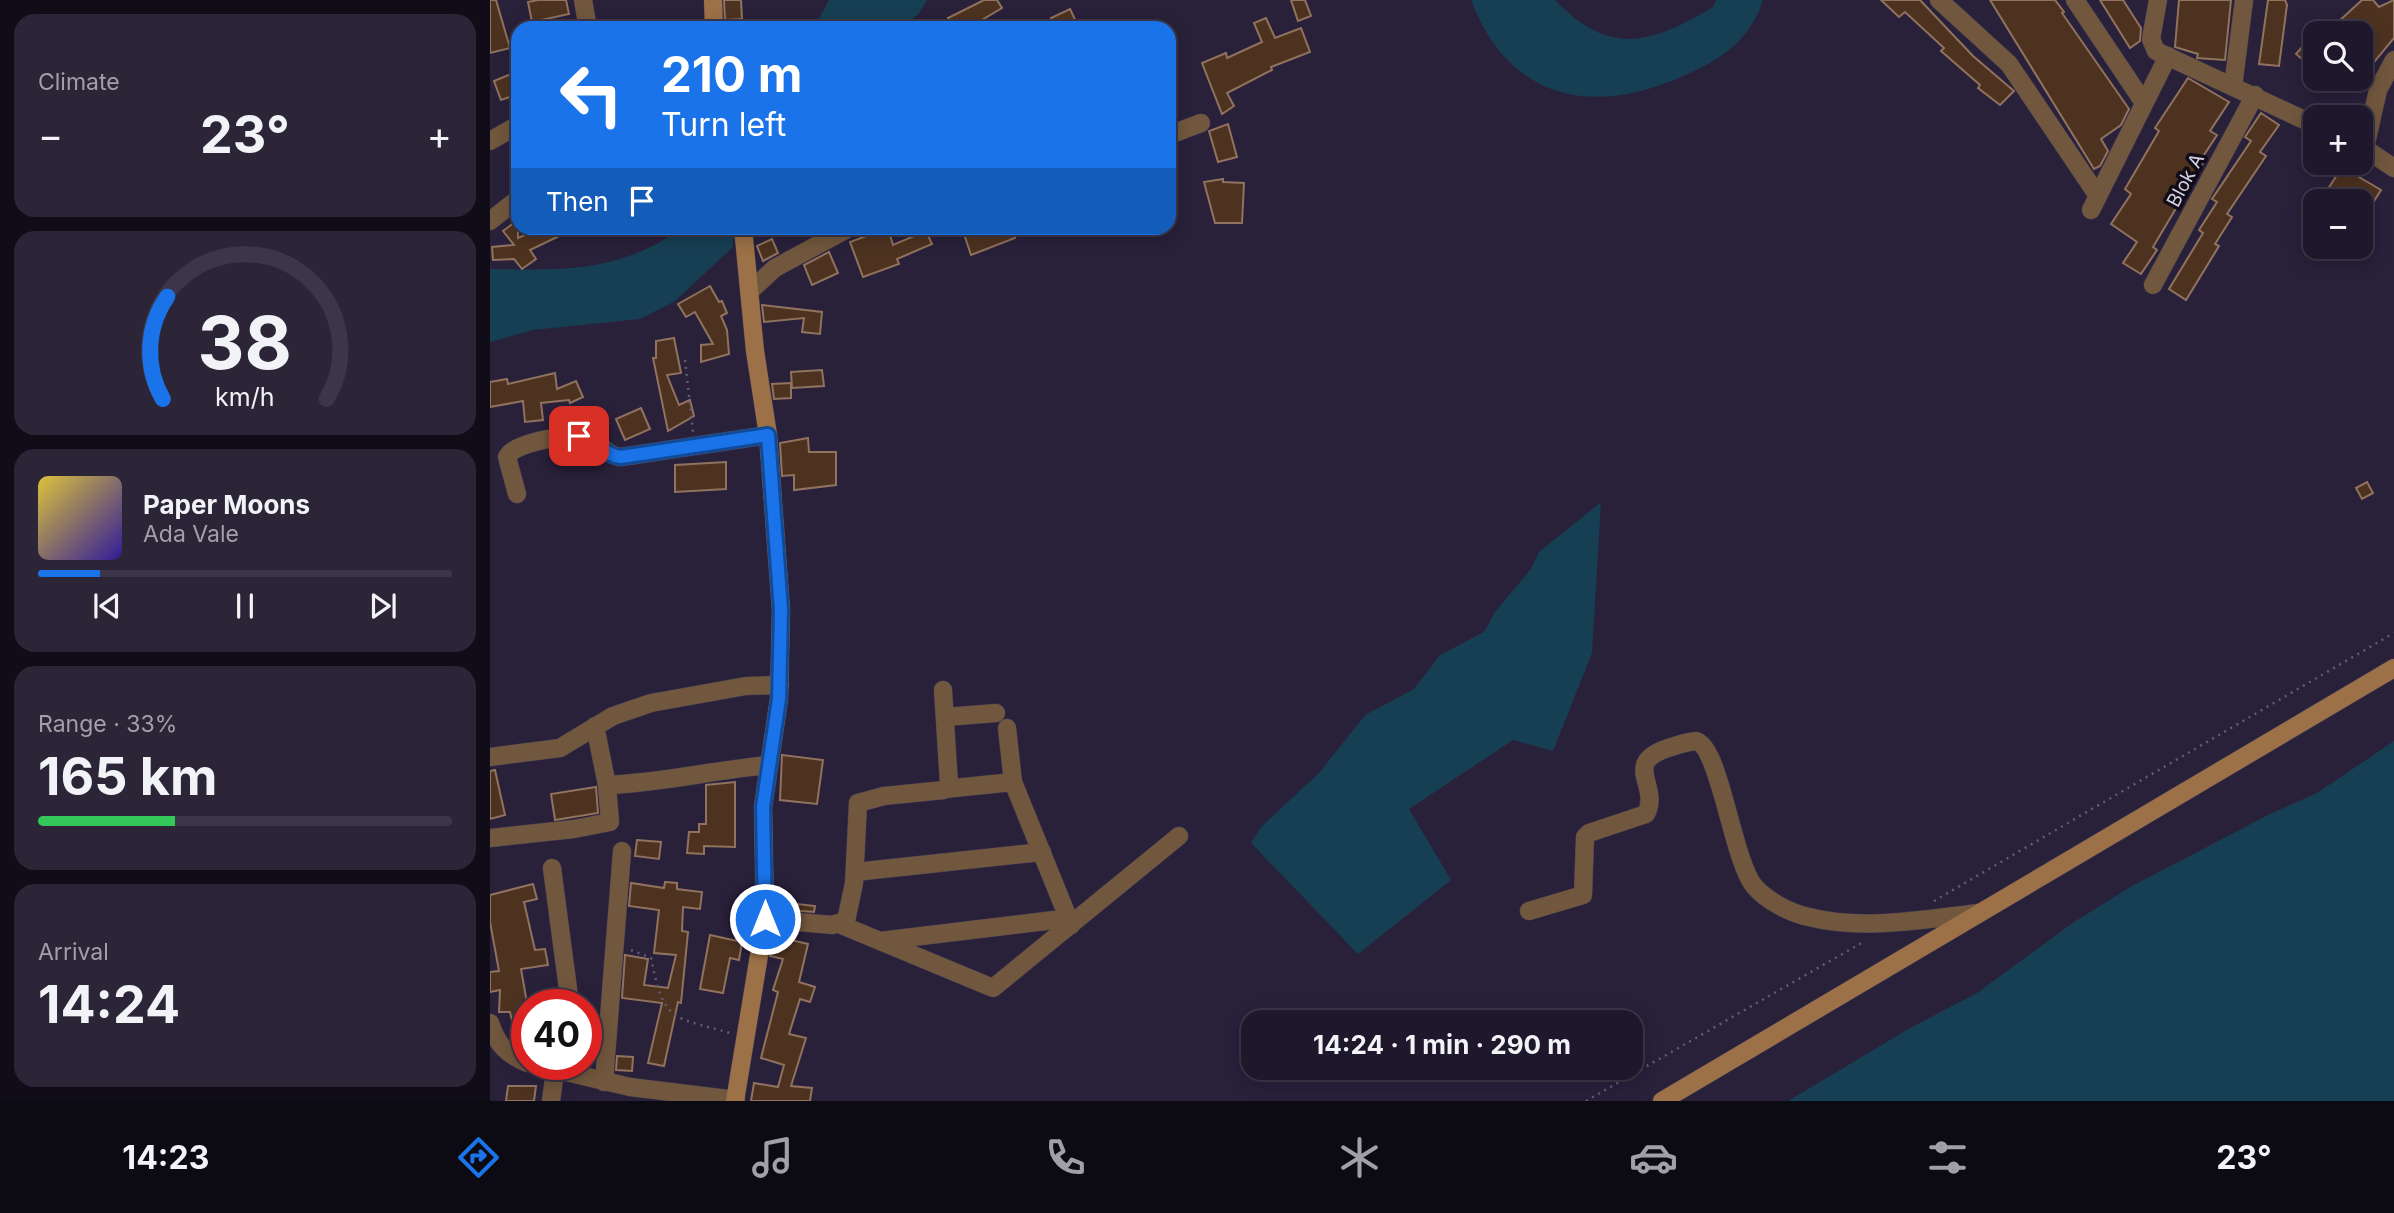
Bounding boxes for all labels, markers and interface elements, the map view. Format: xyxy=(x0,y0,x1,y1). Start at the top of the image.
map controls xyxy=(2303,21,2373,259)
button: search xyxy=(2303,21,2373,91)
text: 210 m xyxy=(661,45,802,104)
icon: left xyxy=(546,49,637,140)
text: Climate xyxy=(38,68,120,96)
text: 23° xyxy=(200,103,290,166)
text: Turn left xyxy=(661,105,786,144)
button: + xyxy=(2303,105,2373,175)
text: − xyxy=(38,112,63,158)
text: + xyxy=(427,112,452,158)
street label: Blok A xyxy=(2162,150,2209,211)
icon: arrive xyxy=(623,182,661,220)
text: Then xyxy=(546,186,609,217)
button: − xyxy=(2303,189,2373,259)
text: 38 xyxy=(198,299,292,388)
text: km/h xyxy=(215,382,275,412)
pin xyxy=(549,406,609,466)
icon: arrive xyxy=(560,417,598,455)
text: Paper Moons xyxy=(143,489,310,520)
text: Ada Vale xyxy=(143,520,239,548)
icon: previous xyxy=(88,587,126,625)
icon: pause xyxy=(226,587,264,625)
icon: next xyxy=(364,587,402,625)
text: Range · 33% xyxy=(38,710,177,738)
text: 165 km xyxy=(38,745,217,808)
position arrow xyxy=(728,882,802,956)
text: Arrival xyxy=(38,938,109,966)
text: 14:24 xyxy=(38,973,180,1036)
speed limit sign: 40 xyxy=(511,989,602,1080)
text: 14:24 · 1 min · 290 m xyxy=(1313,1029,1571,1060)
icon: directions xyxy=(454,1133,503,1182)
icon: music xyxy=(748,1133,797,1182)
icon: phone xyxy=(1041,1133,1090,1182)
icon: climate xyxy=(1335,1133,1384,1182)
icon: car xyxy=(1629,1133,1678,1182)
icon: filters xyxy=(1923,1133,1972,1182)
text: 14:23 xyxy=(122,1138,209,1177)
text: 23° xyxy=(2216,1138,2272,1177)

